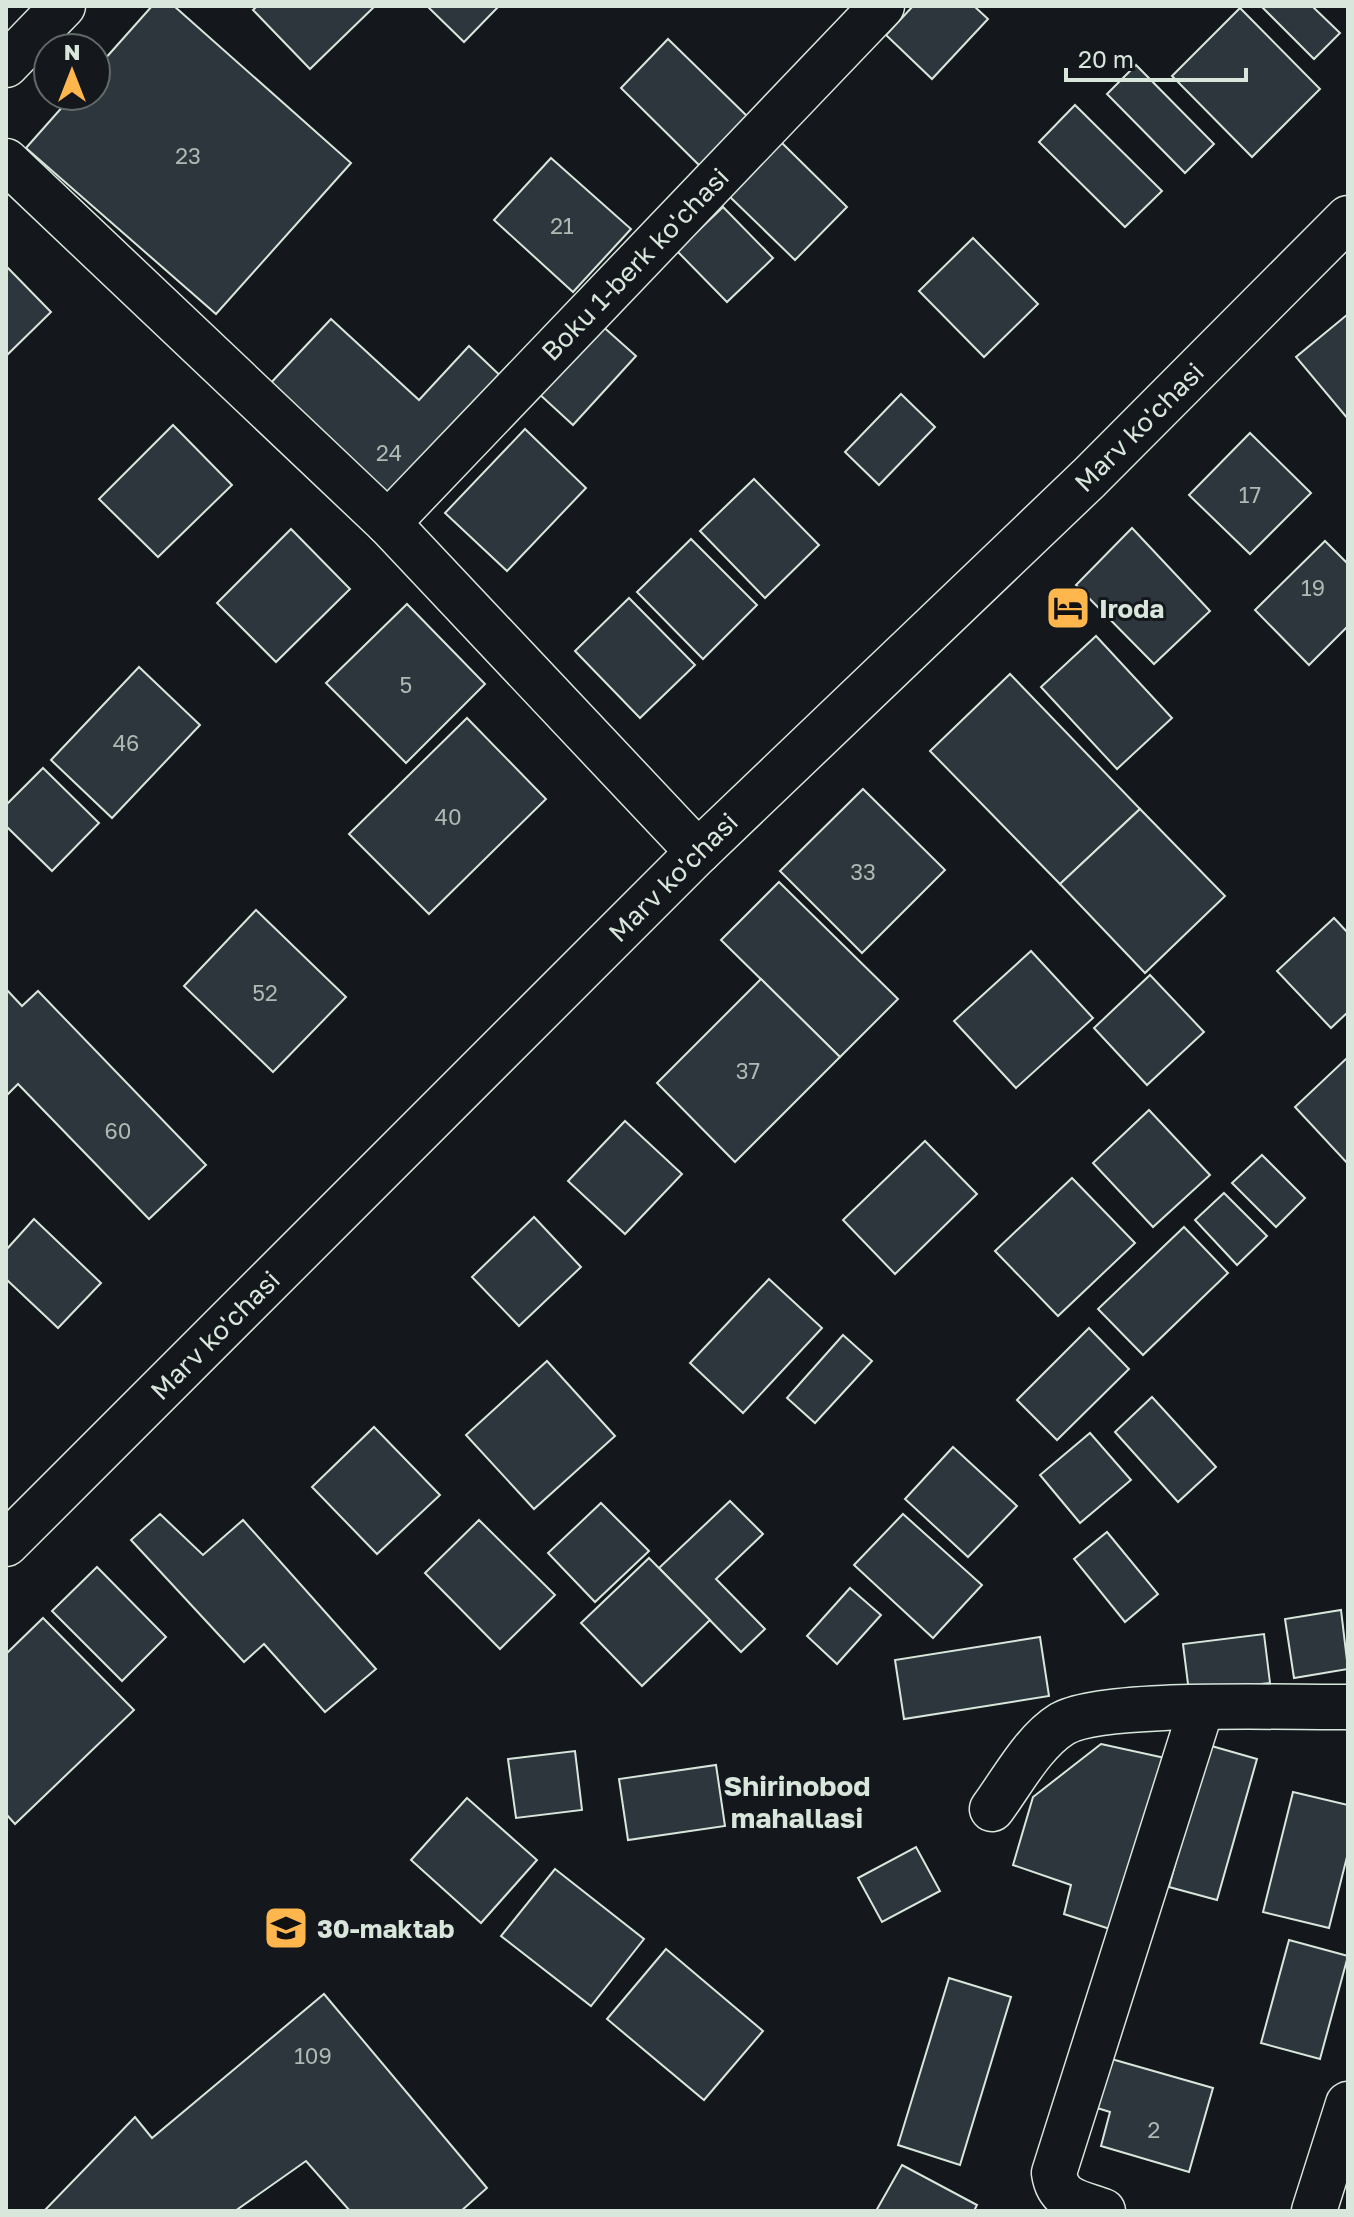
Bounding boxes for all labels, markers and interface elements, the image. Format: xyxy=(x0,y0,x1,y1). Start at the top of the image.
north arrow xyxy=(32,32,112,112)
scale bar xyxy=(1066,32,1246,82)
text: N xyxy=(64,38,80,65)
text: 20 m xyxy=(1078,44,1134,73)
house number: 23 xyxy=(175,142,201,169)
street label: Boku 1-berk ko'chasi xyxy=(535,161,735,367)
house number: 21 xyxy=(550,212,574,239)
street label: Marv ko'chasi xyxy=(1068,356,1210,498)
house number: 24 xyxy=(376,439,402,466)
house number: 17 xyxy=(1239,481,1261,508)
house number: 19 xyxy=(1301,574,1325,601)
hotel icon: Iroda xyxy=(1044,584,1092,632)
place label: Iroda xyxy=(1099,593,1164,624)
house number: 5 xyxy=(400,671,412,698)
house number: 46 xyxy=(113,729,139,756)
house number: 40 xyxy=(434,803,462,830)
street label: Marv ko'chasi xyxy=(602,806,744,948)
house number: 33 xyxy=(850,858,876,885)
house number: 52 xyxy=(252,979,278,1006)
house number: 37 xyxy=(736,1057,760,1084)
house number: 60 xyxy=(105,1117,131,1144)
street label: Marv ko'chasi xyxy=(144,1264,286,1406)
district label: Shirinobod mahallasi xyxy=(724,1769,870,1834)
school or university icon: 30-maktab xyxy=(262,1904,310,1952)
place label: 30-maktab xyxy=(317,1913,454,1944)
house number: 109 xyxy=(294,2042,332,2069)
house number: 2 xyxy=(1148,2116,1160,2143)

